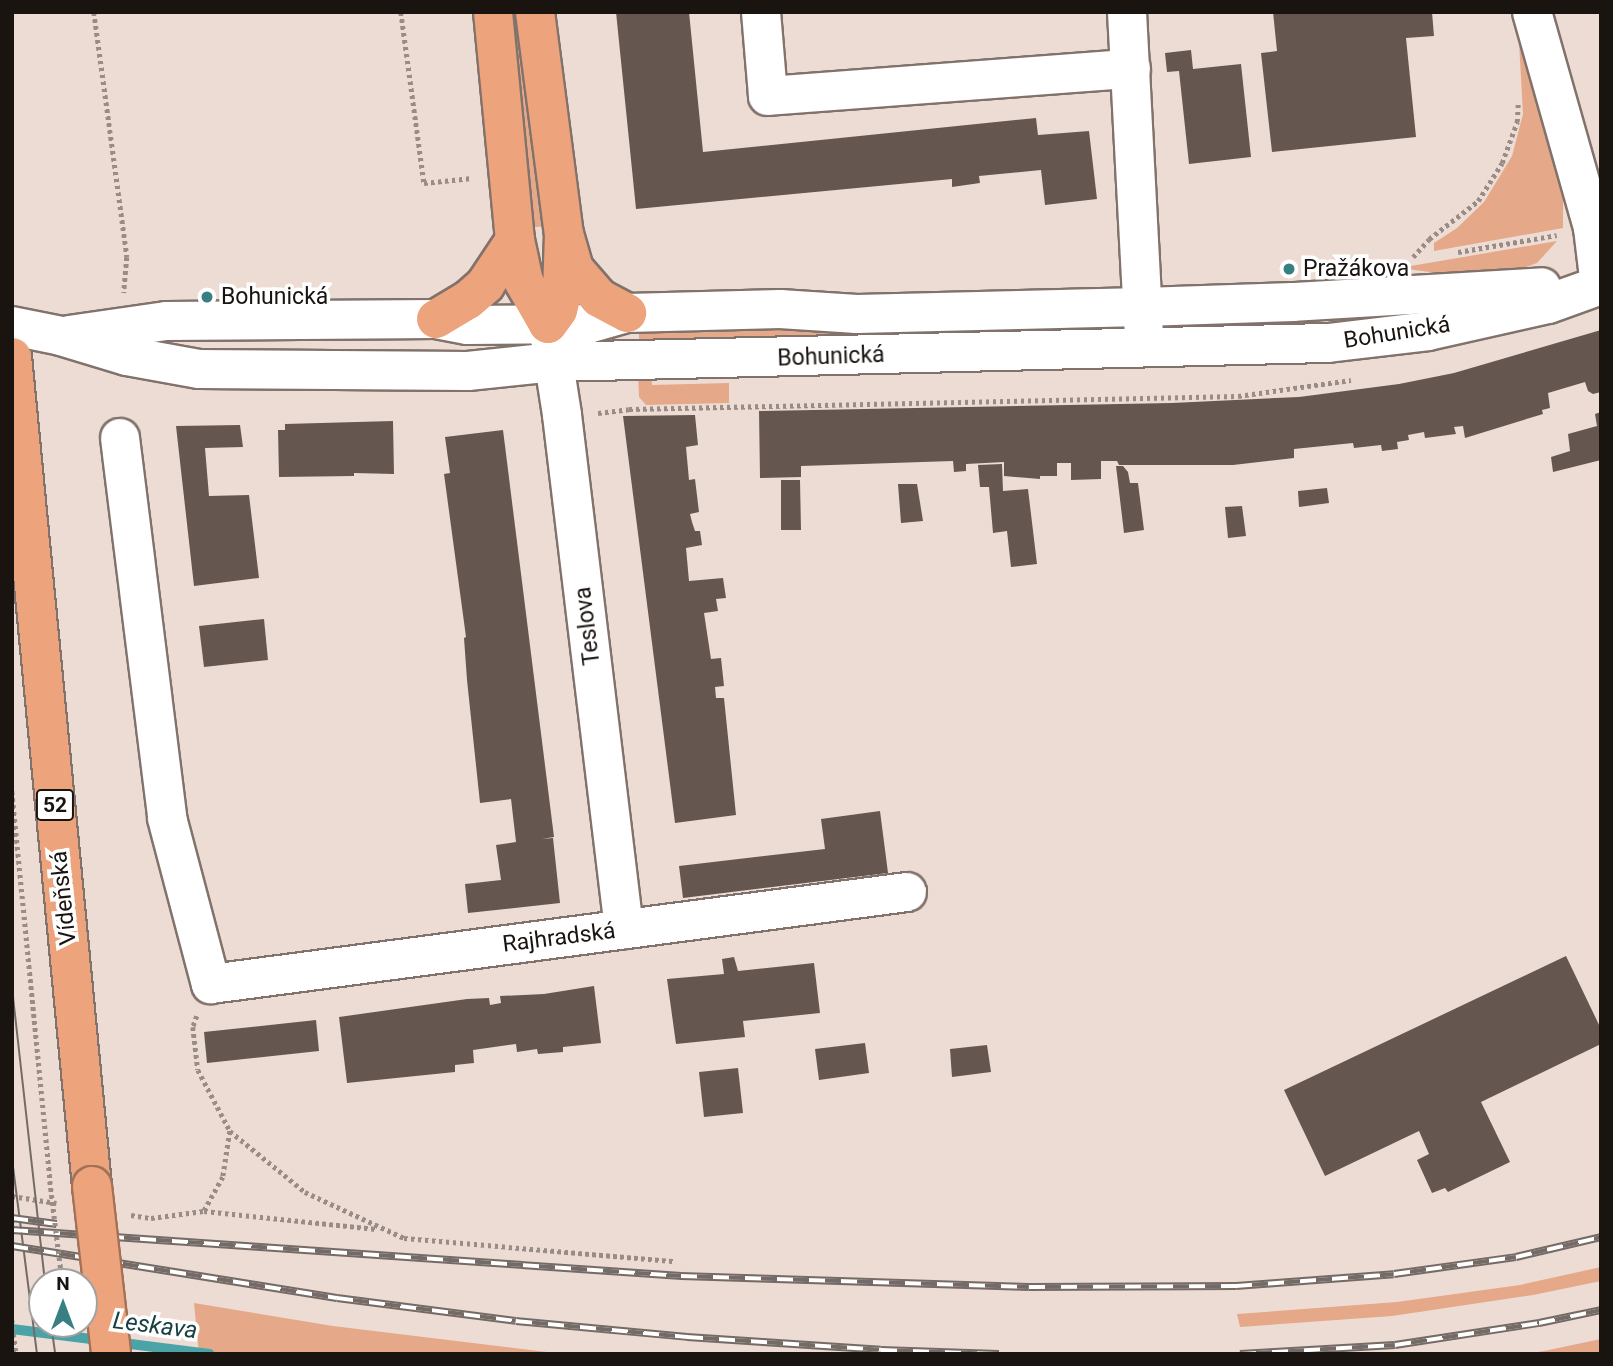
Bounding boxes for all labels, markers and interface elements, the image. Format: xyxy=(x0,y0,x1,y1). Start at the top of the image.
place label: Pražákova xyxy=(1303,255,1409,283)
marker: Pražákova xyxy=(1281,261,1297,277)
place label: Bohunická xyxy=(221,283,328,311)
marker: Bohunická xyxy=(199,289,215,305)
street label: Bohunická xyxy=(1342,311,1452,355)
street label: Bohunická xyxy=(777,341,885,373)
street label: Teslova xyxy=(570,585,606,667)
road number: 52 xyxy=(36,788,74,822)
street label: Vídeňská xyxy=(45,850,83,946)
street label: Rajhradská xyxy=(501,917,617,959)
north arrow xyxy=(28,1268,98,1338)
text: N xyxy=(56,1272,70,1295)
water label: Leskava xyxy=(111,1307,199,1345)

